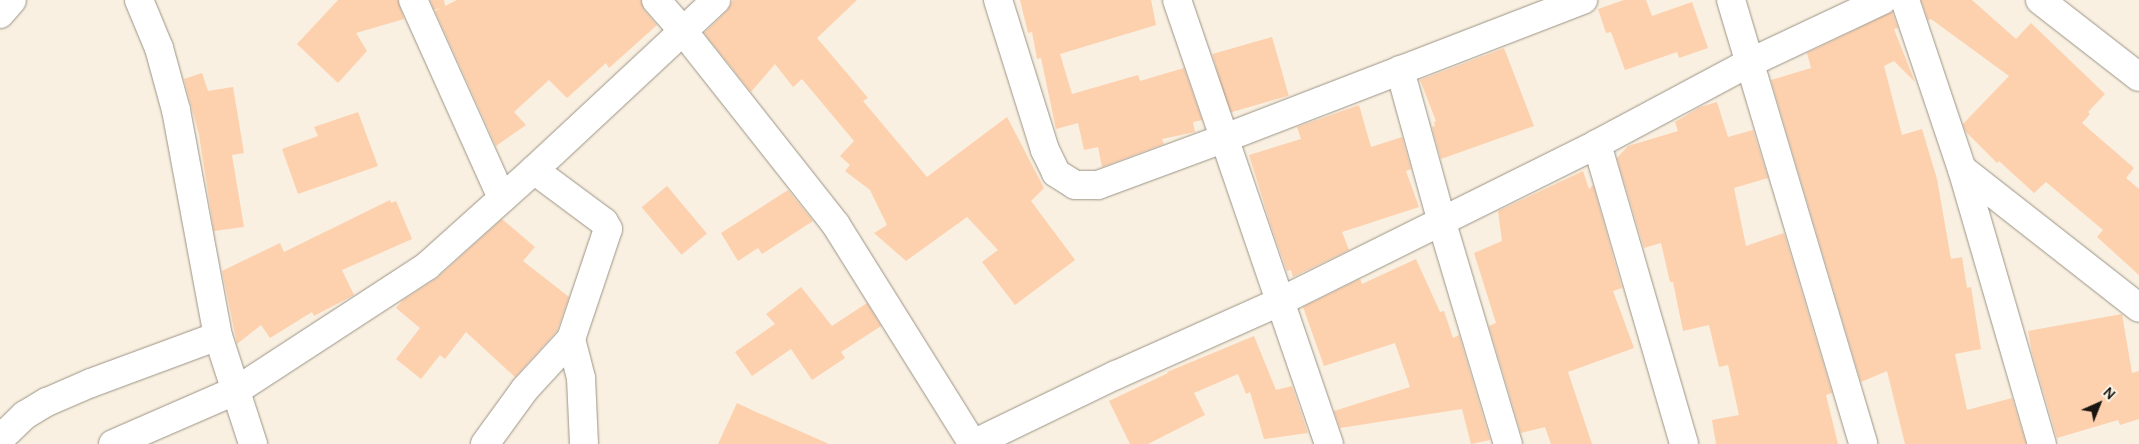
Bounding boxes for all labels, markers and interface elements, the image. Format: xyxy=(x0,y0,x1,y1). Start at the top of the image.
north arrow xyxy=(2074,379,2124,429)
text: N xyxy=(2100,383,2120,403)

